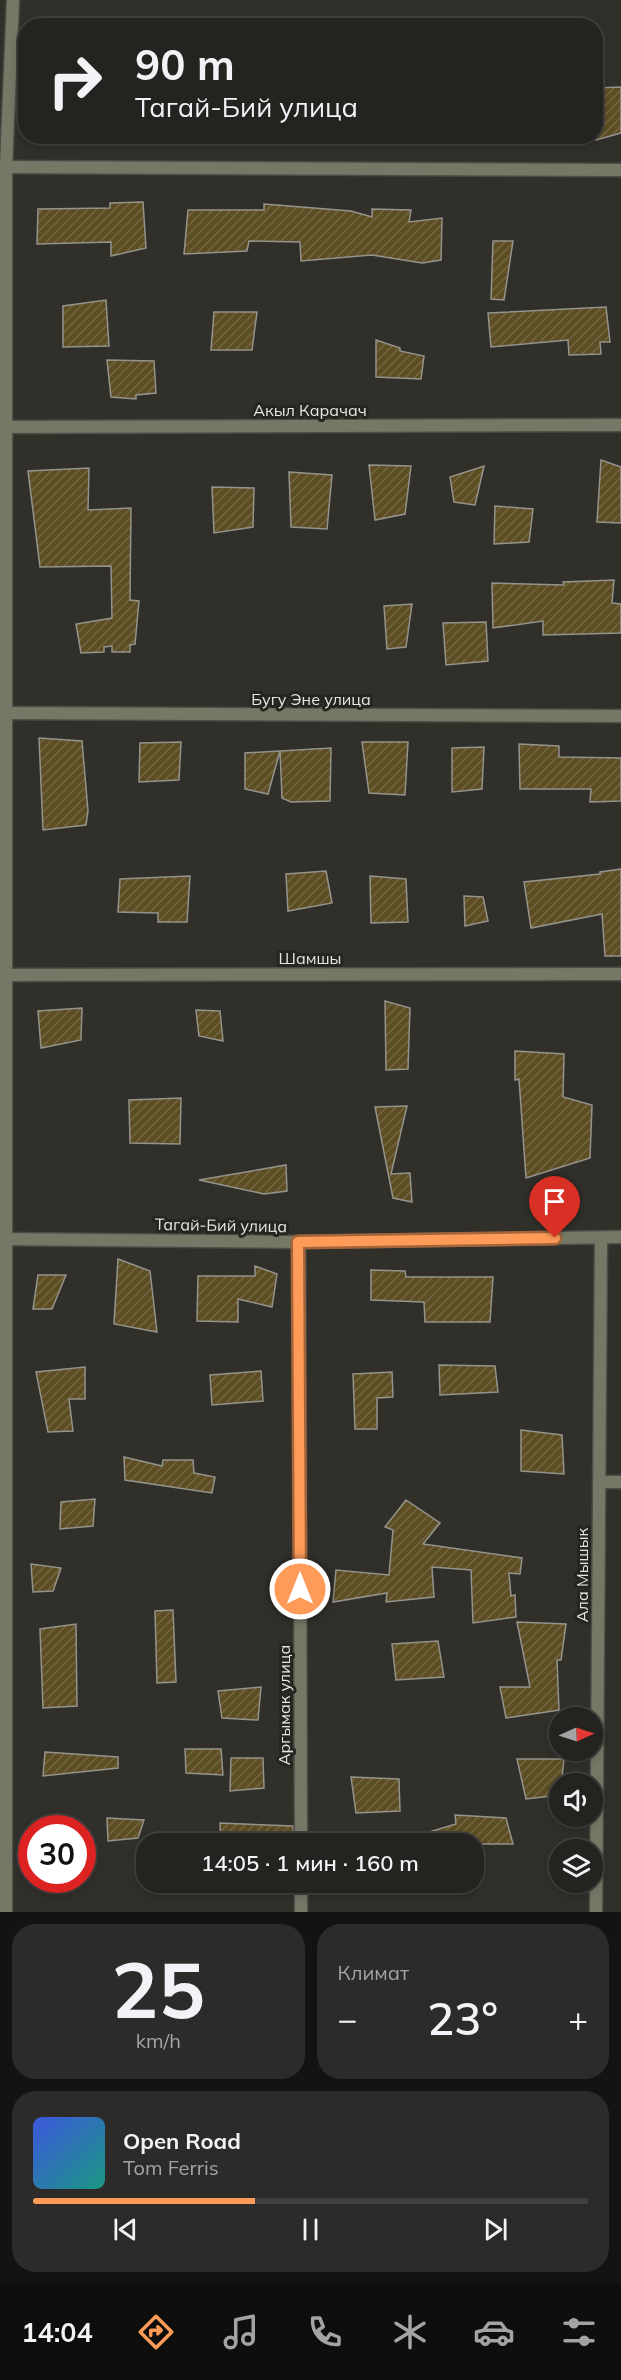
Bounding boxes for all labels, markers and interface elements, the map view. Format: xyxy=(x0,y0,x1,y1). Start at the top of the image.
text: 90 m xyxy=(135,38,235,91)
icon: right xyxy=(36,42,114,120)
text: Тагай-Бий улица xyxy=(135,90,358,124)
street label: Акыл Карачач xyxy=(253,400,367,420)
street label: Бугу Эне улица xyxy=(251,689,371,709)
street label: Шамшы xyxy=(279,948,341,968)
pin xyxy=(529,1176,580,1238)
icon: arrive xyxy=(538,1185,571,1218)
street label: Тагай-Бий улица xyxy=(155,1214,287,1236)
street label: Ала Мышык xyxy=(572,1527,592,1622)
position arrow xyxy=(268,1557,332,1621)
street label: Аргымак улица xyxy=(274,1645,294,1765)
north arrow xyxy=(549,1707,603,1761)
map controls xyxy=(549,1707,603,1893)
button: sound xyxy=(549,1773,603,1827)
speed limit sign: 30 xyxy=(18,1815,96,1893)
button: layers xyxy=(549,1839,603,1893)
text: 14:05 · 1 мин · 160 m xyxy=(201,1849,419,1877)
text: 25 xyxy=(111,1940,205,2038)
text: Климат xyxy=(338,1960,409,1985)
text: 23° xyxy=(427,1990,498,2046)
text: − xyxy=(338,1998,357,2039)
text: + xyxy=(568,1998,588,2039)
text: km/h xyxy=(136,2028,181,2053)
text: Open Road xyxy=(123,2127,241,2155)
text: Tom Ferris xyxy=(123,2155,219,2180)
icon: previous xyxy=(109,2213,142,2246)
icon: pause xyxy=(294,2213,327,2246)
icon: next xyxy=(479,2213,512,2246)
icon: directions xyxy=(135,2311,177,2353)
icon: music xyxy=(220,2311,262,2353)
icon: phone xyxy=(304,2311,346,2353)
icon: climate xyxy=(389,2311,431,2353)
icon: car xyxy=(473,2311,515,2353)
icon: filters xyxy=(558,2311,600,2353)
text: 14:04 xyxy=(21,2315,93,2349)

